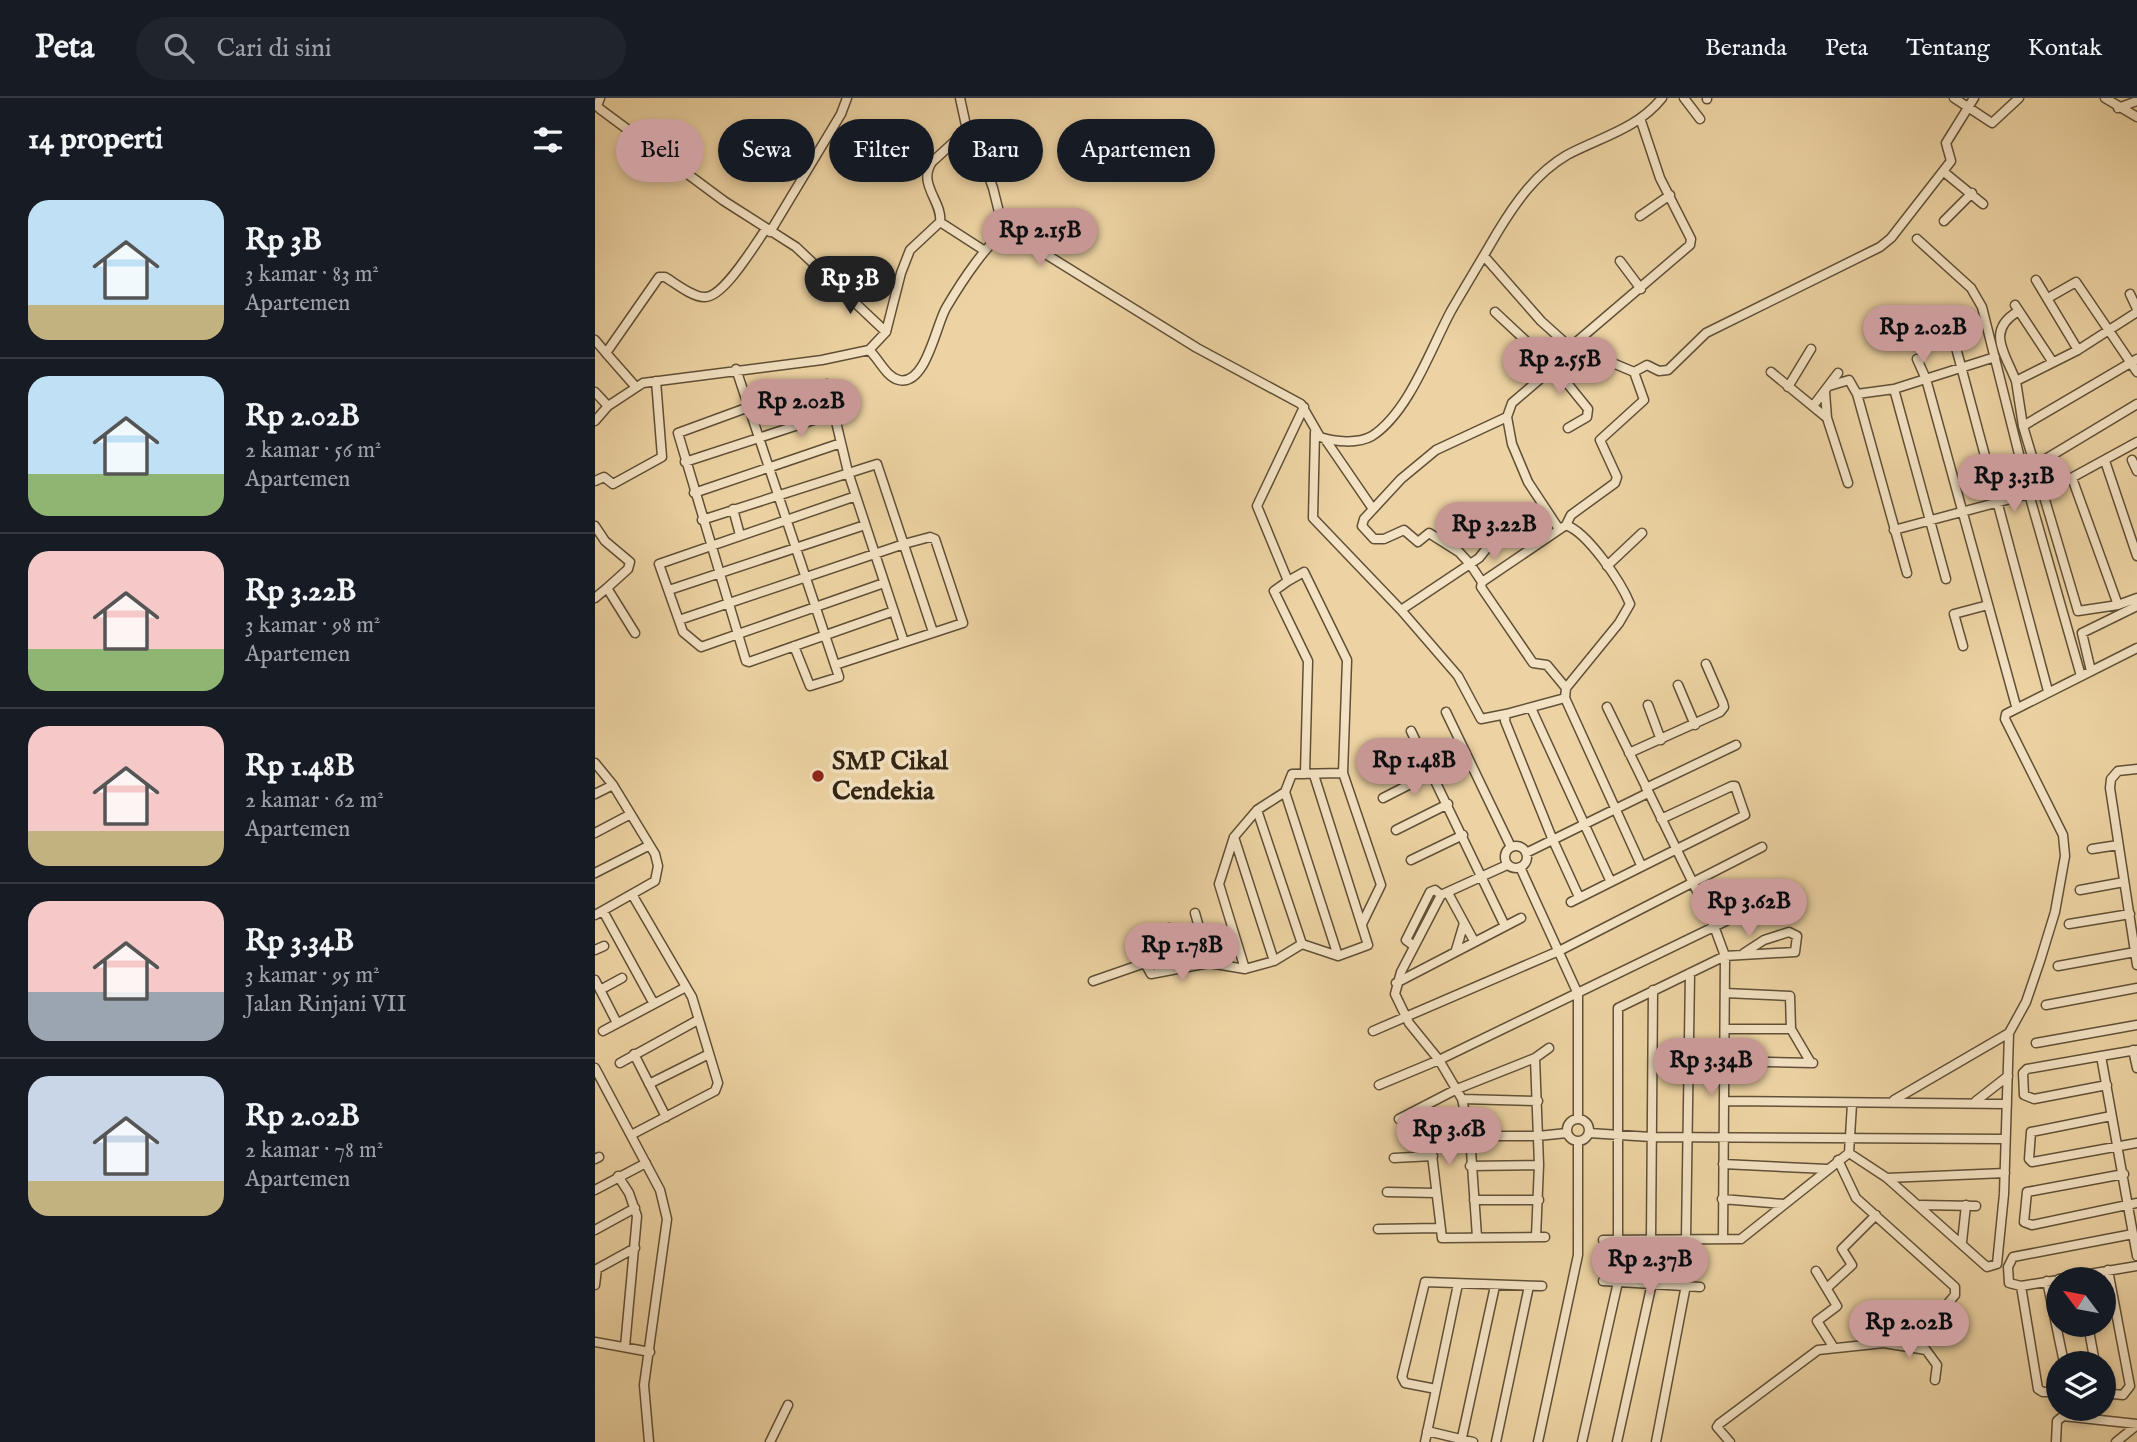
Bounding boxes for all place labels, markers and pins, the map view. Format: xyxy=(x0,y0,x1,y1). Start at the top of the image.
pin: Rp 2.15B xyxy=(968,208,1112,268)
pin: Rp 3B xyxy=(801,256,899,316)
pin: Rp 2.02B xyxy=(1851,306,1995,365)
pin: Rp 2.55B xyxy=(1488,338,1632,397)
pin: Rp 2.02B xyxy=(729,380,873,439)
pin: Rp 3.31B xyxy=(1942,454,2086,514)
pin: Rp 3.22B xyxy=(1422,503,1566,562)
pin: Rp 1.48B xyxy=(1342,738,1486,798)
place label: SMP Cikal Cendekia xyxy=(832,745,949,808)
marker: SMP Cikal Cendekia xyxy=(810,768,826,784)
pin: Rp 3.62B xyxy=(1677,880,1821,939)
pin: Rp 1.78B xyxy=(1110,924,1254,983)
pin: Rp 3.34B xyxy=(1639,1038,1783,1098)
pin: Rp 3.6B xyxy=(1384,1108,1514,1167)
pin: Rp 2.37B xyxy=(1578,1238,1722,1297)
pin: Rp 2.02B xyxy=(1837,1300,1981,1360)

